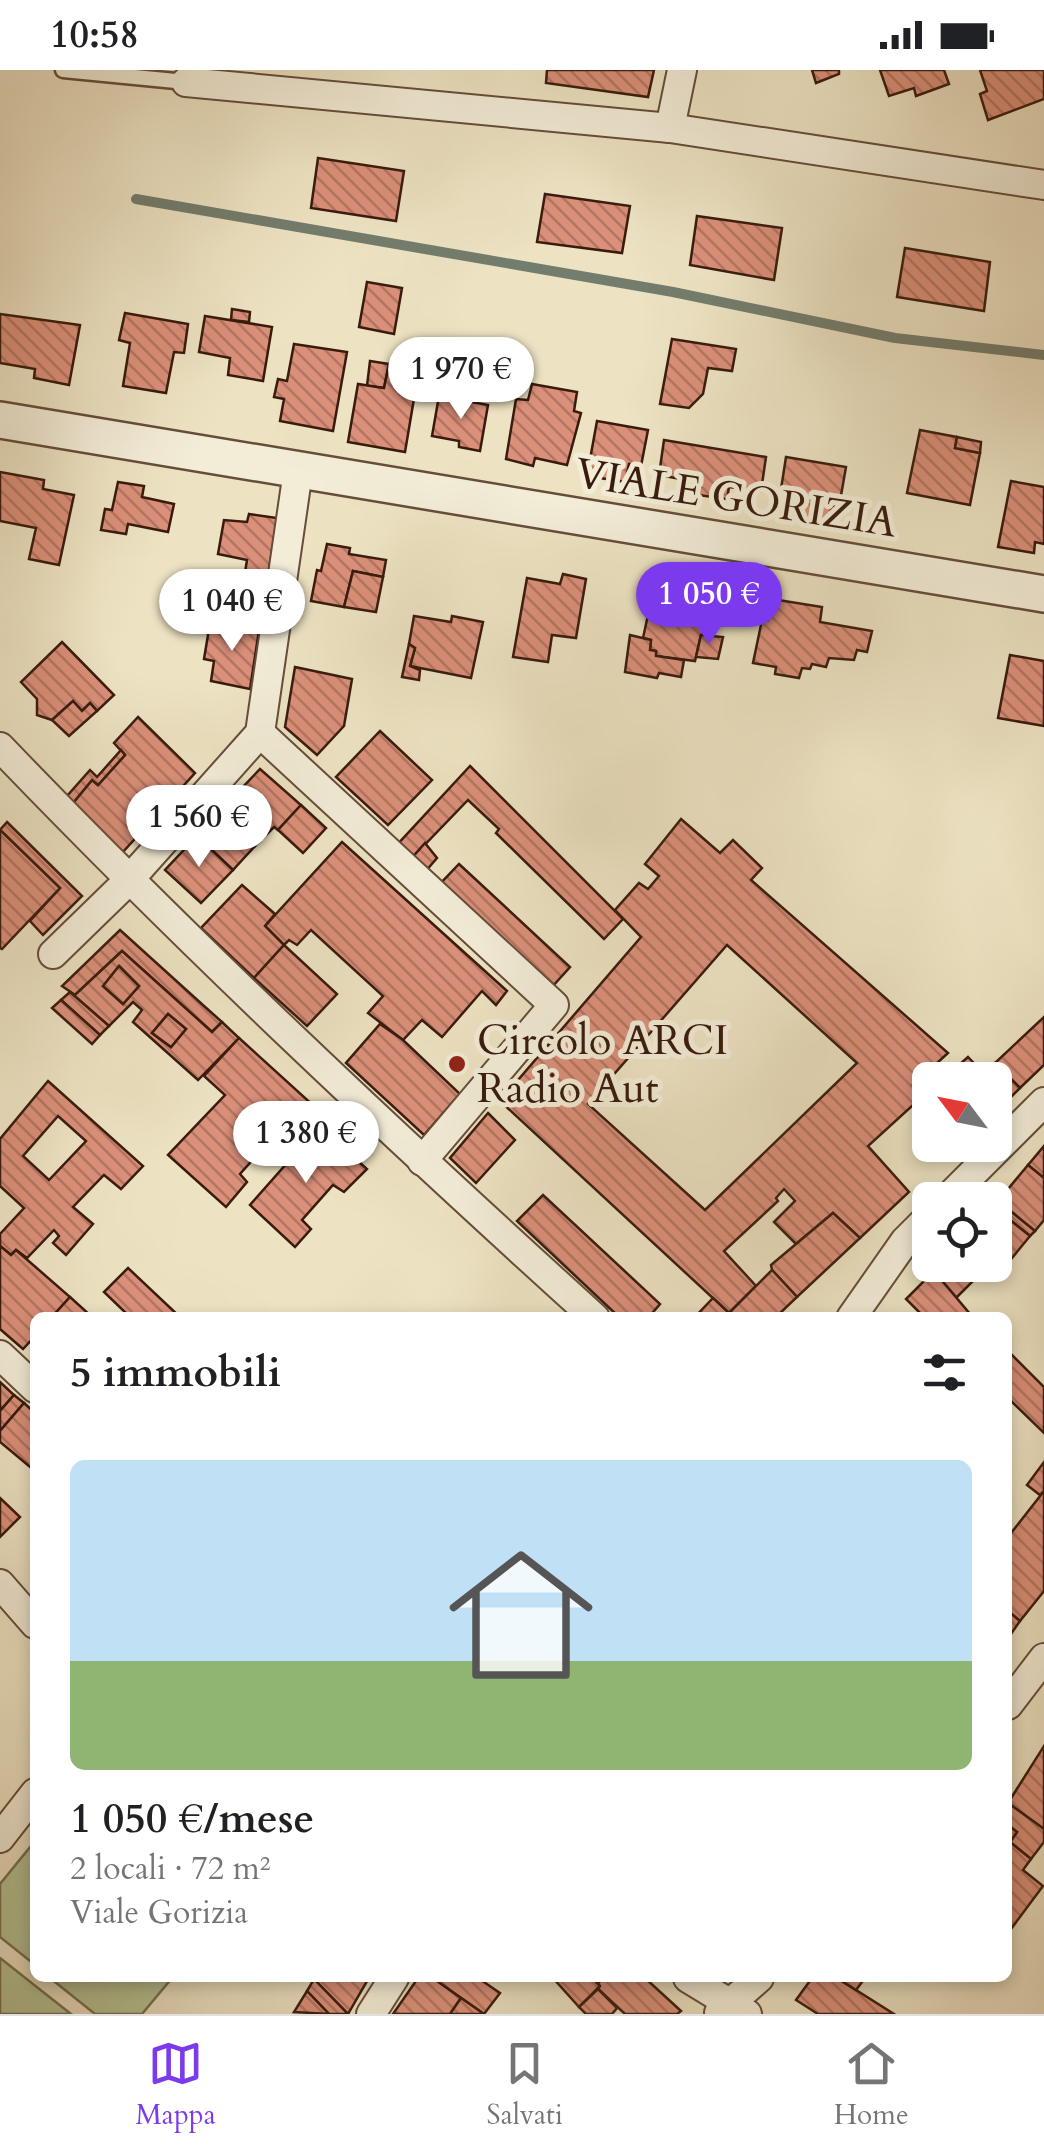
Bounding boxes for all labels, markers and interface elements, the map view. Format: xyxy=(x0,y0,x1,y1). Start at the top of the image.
text: 10:58 xyxy=(50,9,139,61)
pin: 1 970 € xyxy=(369,337,553,422)
text: 1 970 € xyxy=(410,347,512,391)
street label: VIALE GORIZIA xyxy=(571,444,901,552)
pin: 1 050 € xyxy=(617,562,801,647)
pin: 1 040 € xyxy=(140,569,324,654)
text: 1 050 € xyxy=(658,572,760,616)
text: 1 040 € xyxy=(181,579,283,623)
pin: 1 560 € xyxy=(107,785,291,870)
text: 1 560 € xyxy=(148,795,250,839)
place label: Circolo ARCI Radio Aut xyxy=(477,1012,728,1117)
marker: Circolo ARCI Radio Aut xyxy=(446,1053,468,1075)
north arrow xyxy=(912,1062,1012,1162)
map controls xyxy=(912,1062,1012,1282)
pin: 1 380 € xyxy=(214,1101,398,1186)
text: 1 380 € xyxy=(255,1111,357,1155)
button: locate xyxy=(912,1182,1012,1282)
text: 5 immobili xyxy=(70,1344,281,1401)
icon: filters xyxy=(917,1345,972,1400)
icon: home xyxy=(431,1525,611,1705)
text: 1 050 €/mese xyxy=(70,1790,314,1847)
text: 2 locali · 72 m² xyxy=(70,1847,270,1891)
text: Viale Gorizia xyxy=(70,1891,248,1935)
tab: Mappa xyxy=(135,2036,216,2134)
tab: Salvati xyxy=(487,2036,563,2134)
tab: Home xyxy=(834,2036,909,2134)

